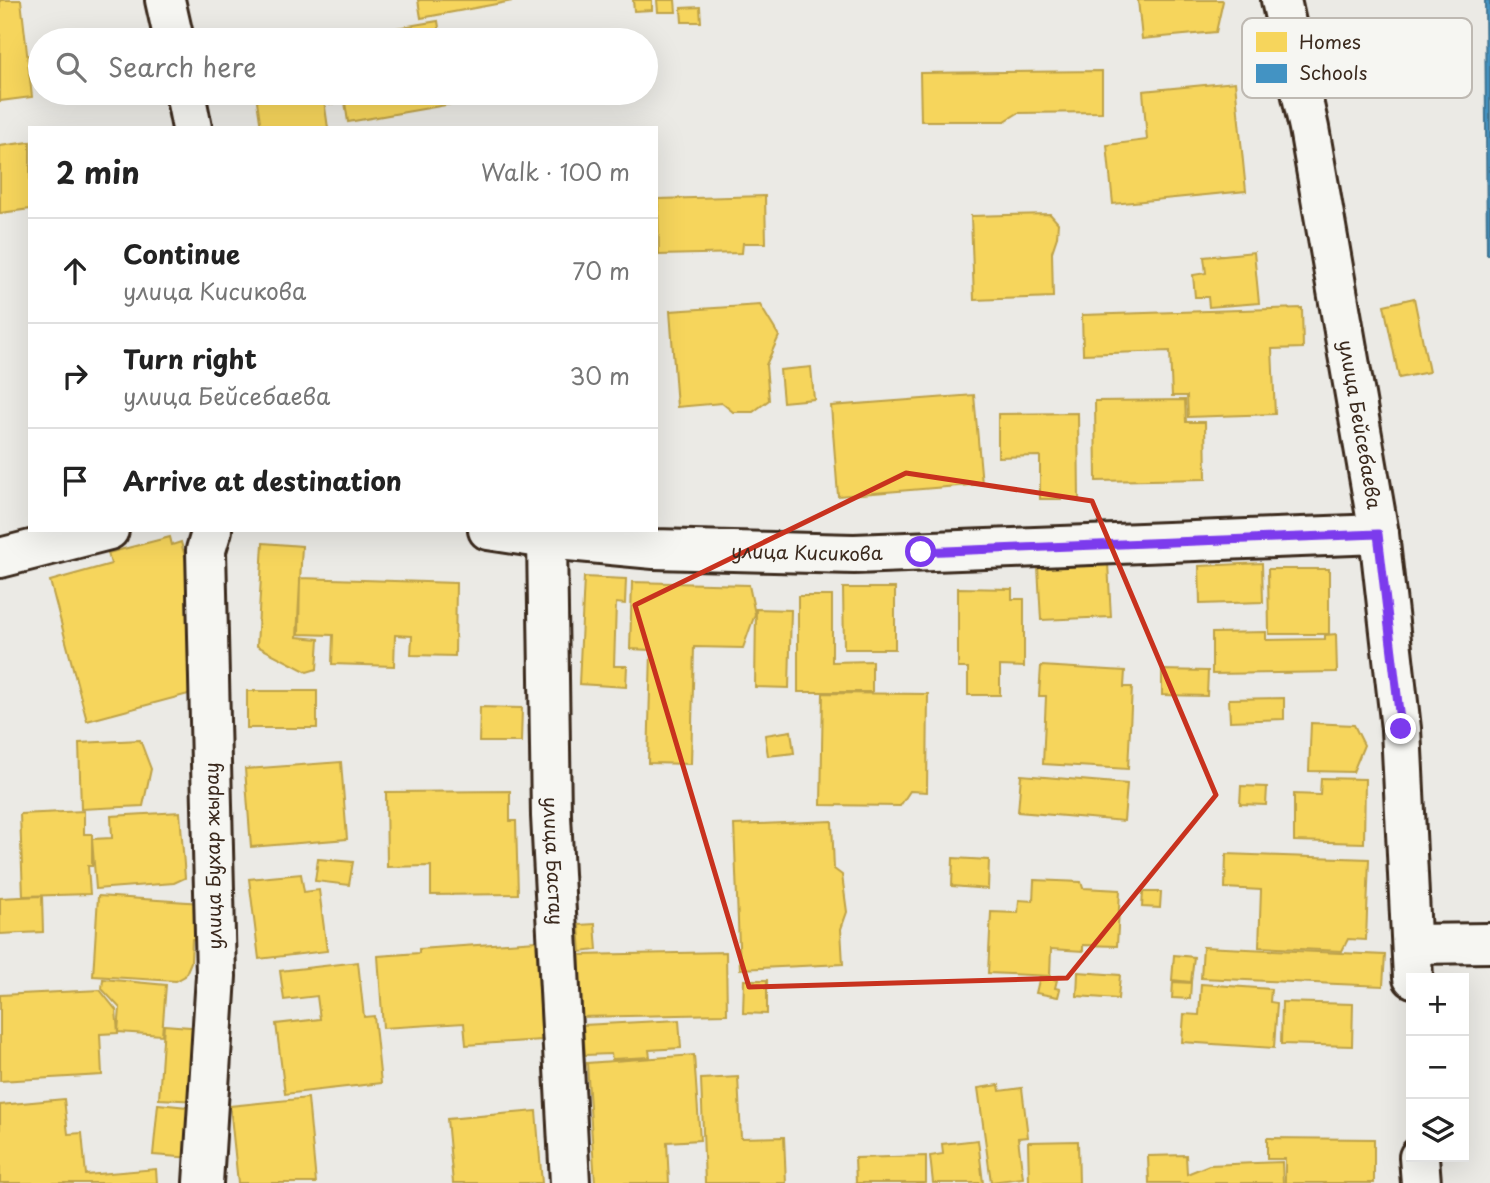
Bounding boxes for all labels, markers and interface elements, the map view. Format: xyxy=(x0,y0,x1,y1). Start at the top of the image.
legend xyxy=(1242,18,1472,98)
text: Homes xyxy=(1299,27,1361,55)
search box xyxy=(28,28,658,105)
text: Search here xyxy=(108,47,257,86)
icon: search xyxy=(52,48,90,86)
text: Schools xyxy=(1299,58,1367,86)
text: 2 min xyxy=(56,149,140,194)
text: Walk · 100 m xyxy=(481,154,630,189)
text: Continue xyxy=(123,234,240,273)
icon: ahead xyxy=(56,252,94,290)
text: 70 m xyxy=(572,253,630,288)
text: улица Кисикова xyxy=(123,273,306,308)
street label: улица Бейсебаева xyxy=(1333,338,1390,511)
text: Turn right xyxy=(123,339,257,378)
icon: right xyxy=(56,357,94,395)
text: 30 m xyxy=(569,358,630,393)
text: улица Бейсебаева xyxy=(123,378,330,413)
text: Arrive at destination xyxy=(123,461,402,500)
icon: arrive xyxy=(56,462,94,500)
street label: улица Кисикова xyxy=(731,536,883,567)
route start xyxy=(905,536,936,567)
route end xyxy=(1385,713,1416,744)
street label: улица Бухар жырау xyxy=(196,762,228,950)
street label: улица Бастау xyxy=(538,797,572,926)
map controls xyxy=(1406,973,1469,1162)
button: + xyxy=(1406,973,1469,1036)
button: − xyxy=(1406,1036,1469,1099)
button: layers xyxy=(1406,1099,1469,1162)

